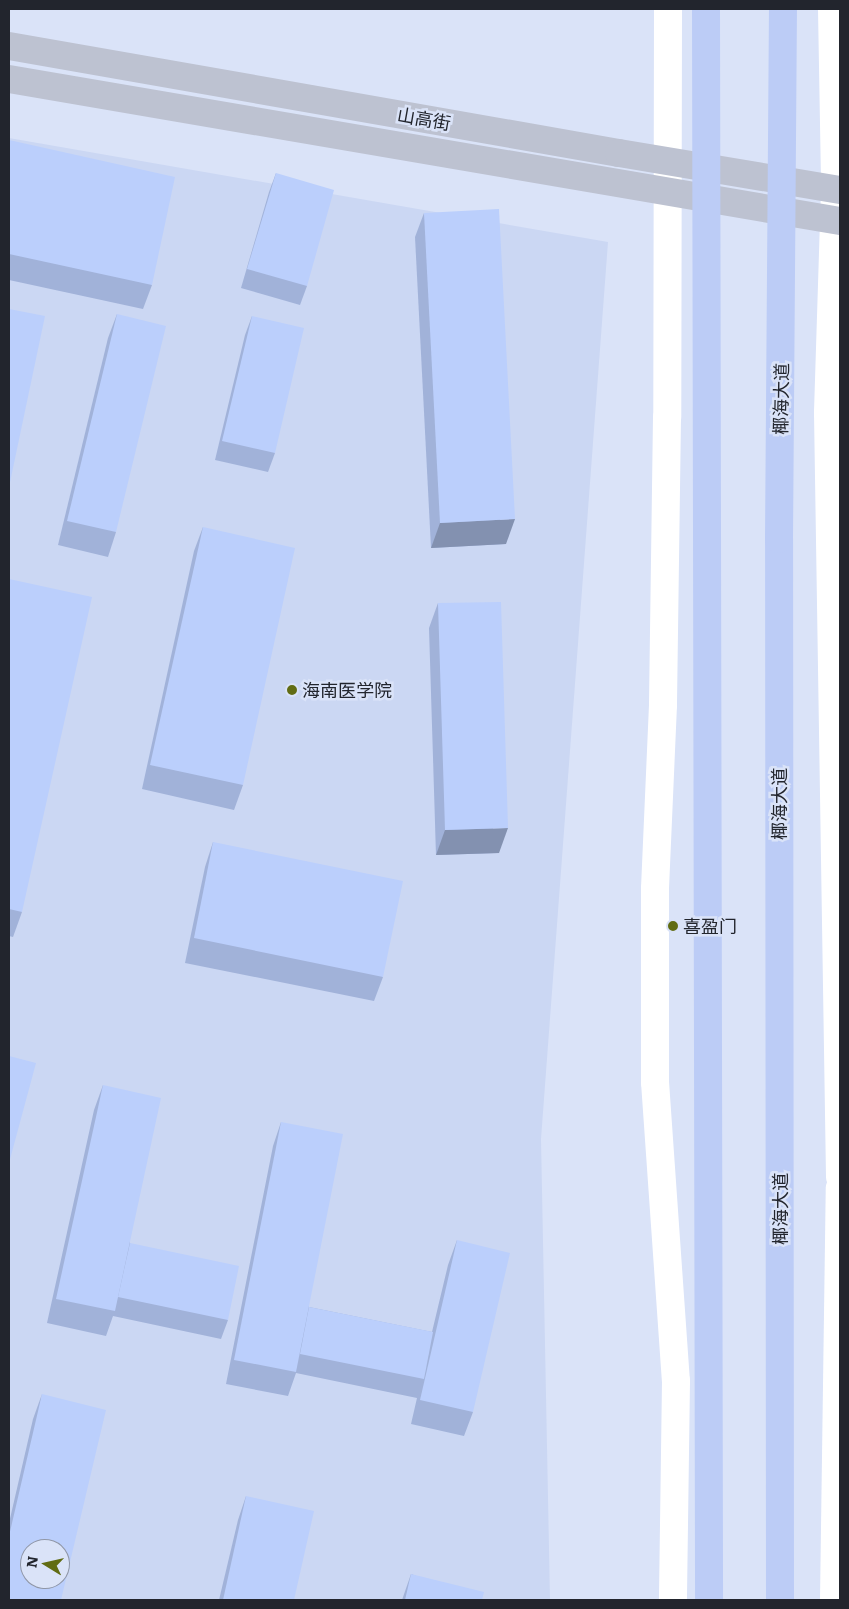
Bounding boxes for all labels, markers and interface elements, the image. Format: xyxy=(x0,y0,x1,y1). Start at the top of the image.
street label: 山高街 xyxy=(396,104,452,134)
street label: 椰海大道 xyxy=(770,363,792,435)
place label: 海南医学院 xyxy=(302,679,392,701)
marker: 海南医学院 xyxy=(286,684,298,696)
street label: 椰海大道 xyxy=(768,768,790,840)
place label: 喜盈门 xyxy=(683,915,737,937)
marker: 喜盈门 xyxy=(667,920,679,932)
street label: 椰海大道 xyxy=(769,1173,791,1245)
north arrow xyxy=(20,1539,70,1589)
text: N xyxy=(20,1554,42,1569)

